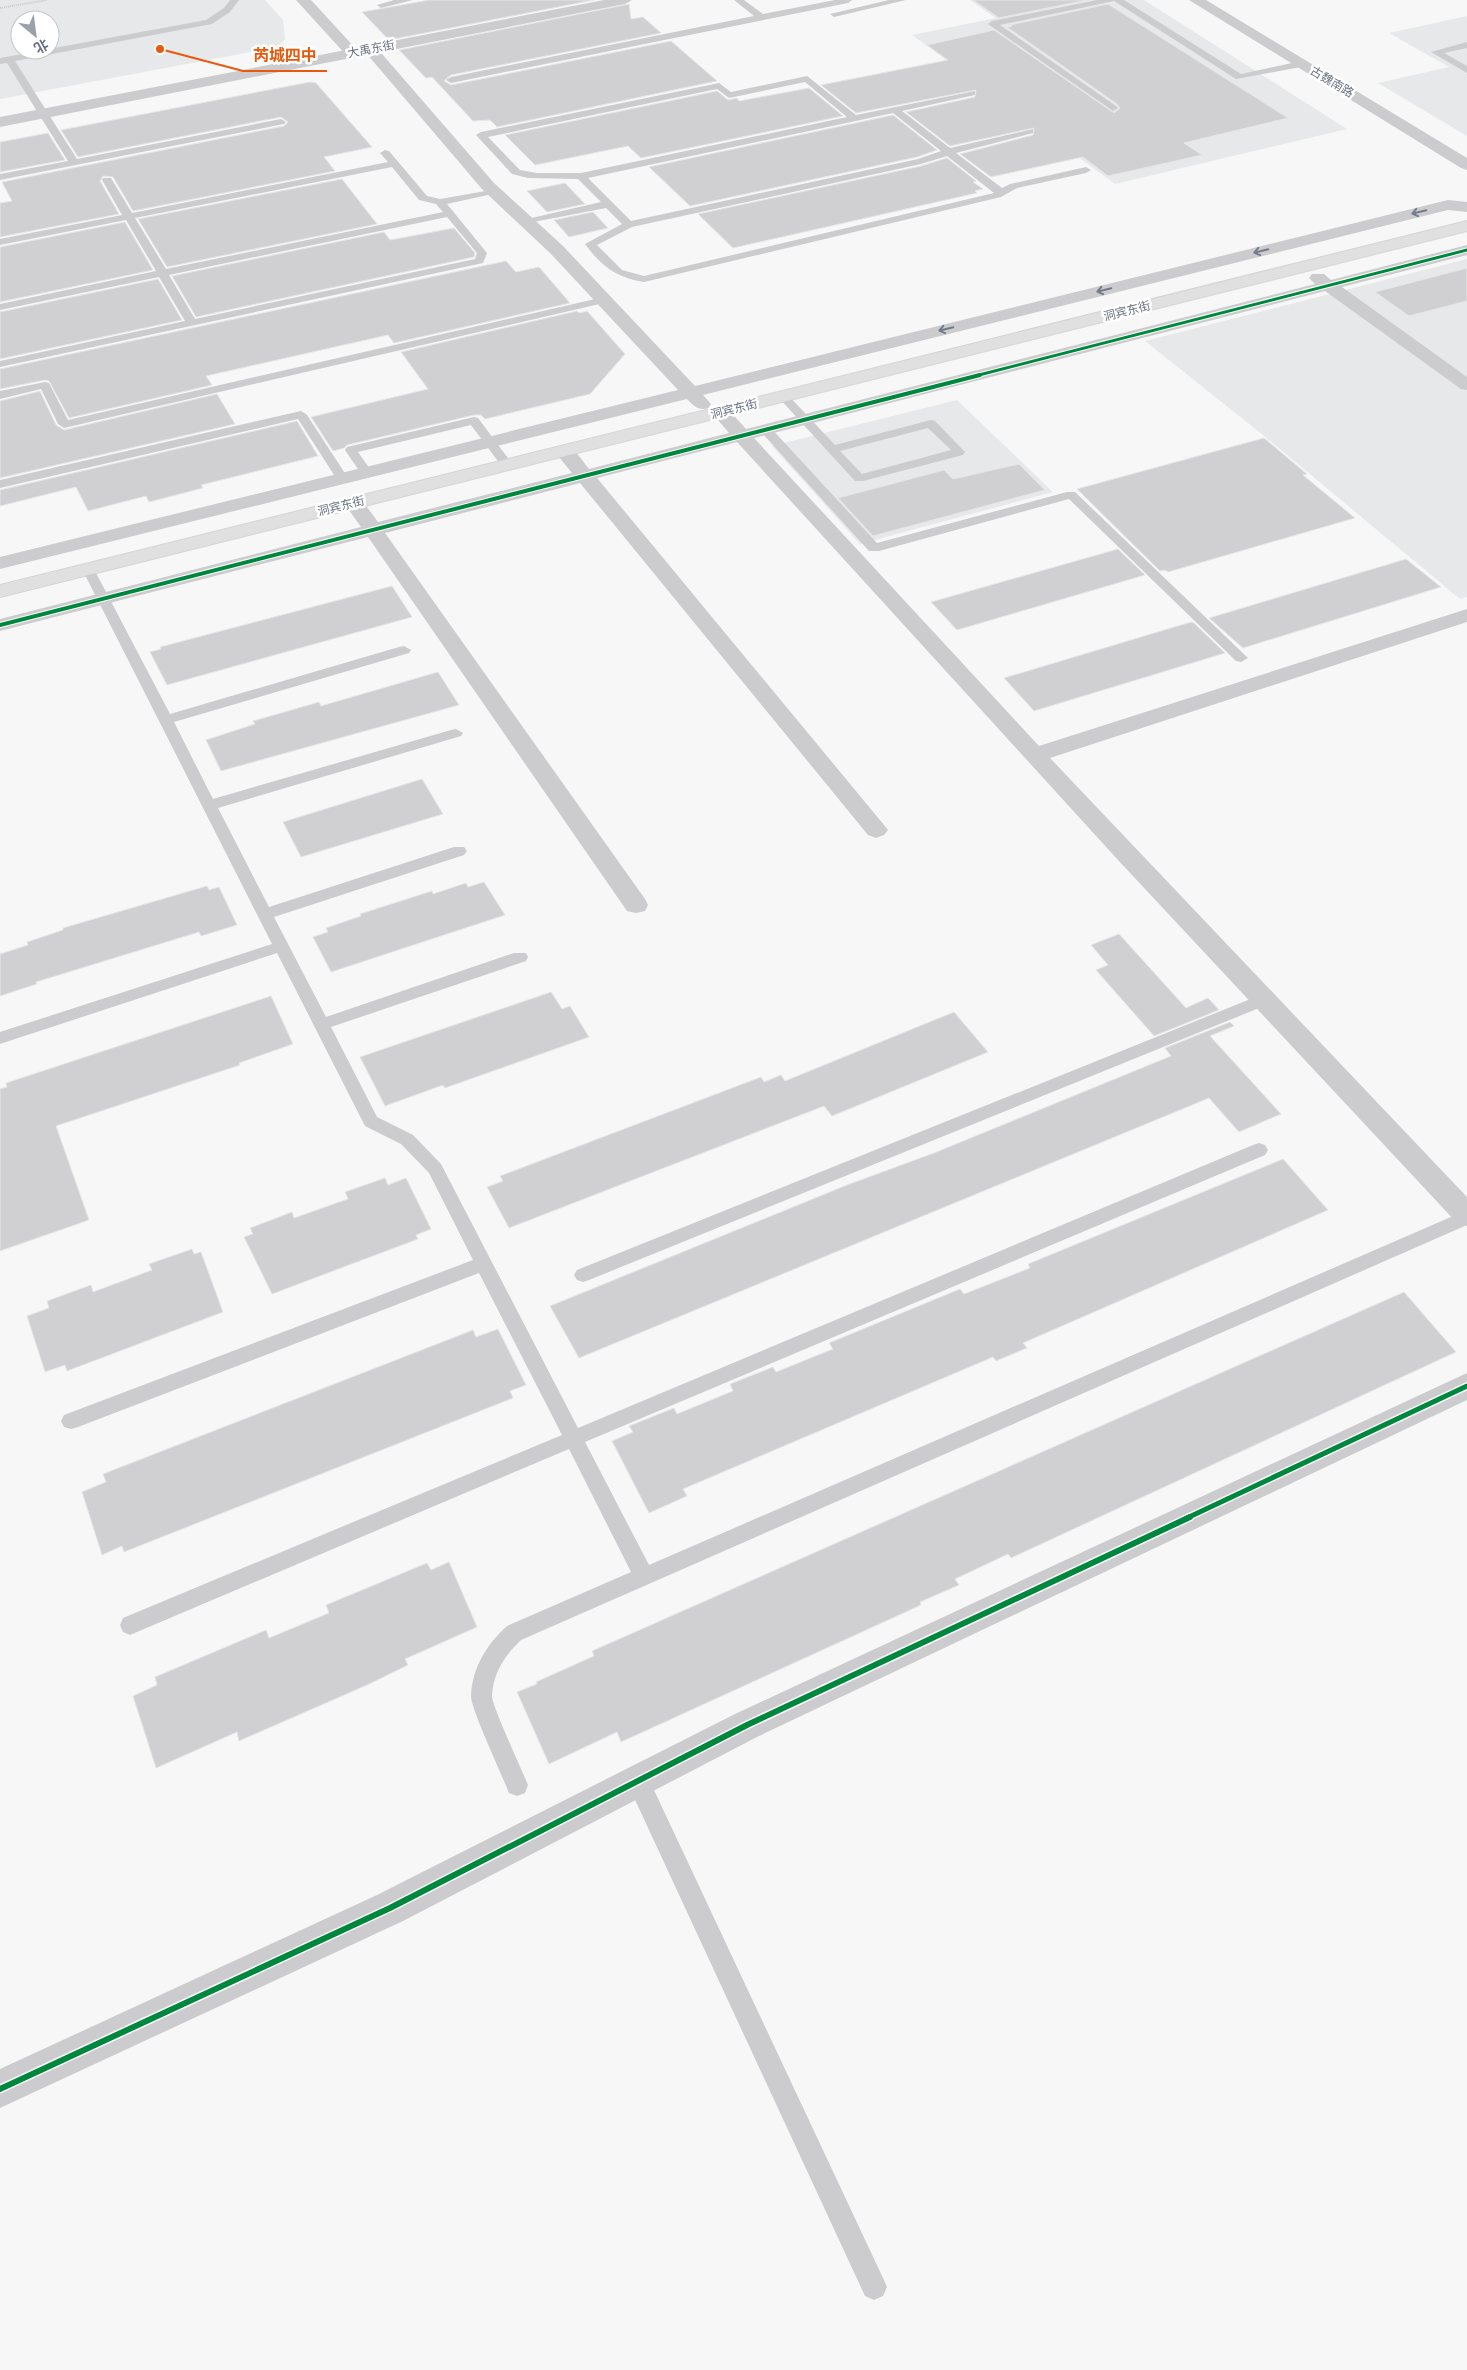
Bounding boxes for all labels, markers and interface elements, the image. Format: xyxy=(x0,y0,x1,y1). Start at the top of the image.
north arrow xyxy=(10,10,60,60)
text: 北 xyxy=(30,34,53,59)
street label: 大禹东街 xyxy=(346,35,396,62)
callout: 芮城四中 xyxy=(243,40,327,71)
text: 芮城四中 xyxy=(253,43,317,67)
street label: 古魏南路 xyxy=(1307,61,1358,102)
one-way arrow xyxy=(1412,208,1428,218)
one-way arrow xyxy=(1254,247,1270,256)
one-way arrow xyxy=(1096,286,1112,295)
street label: 洞宾东街 xyxy=(1101,295,1152,326)
one-way arrow xyxy=(938,325,954,334)
street label: 洞宾东街 xyxy=(708,393,759,424)
street label: 洞宾东街 xyxy=(315,490,366,521)

